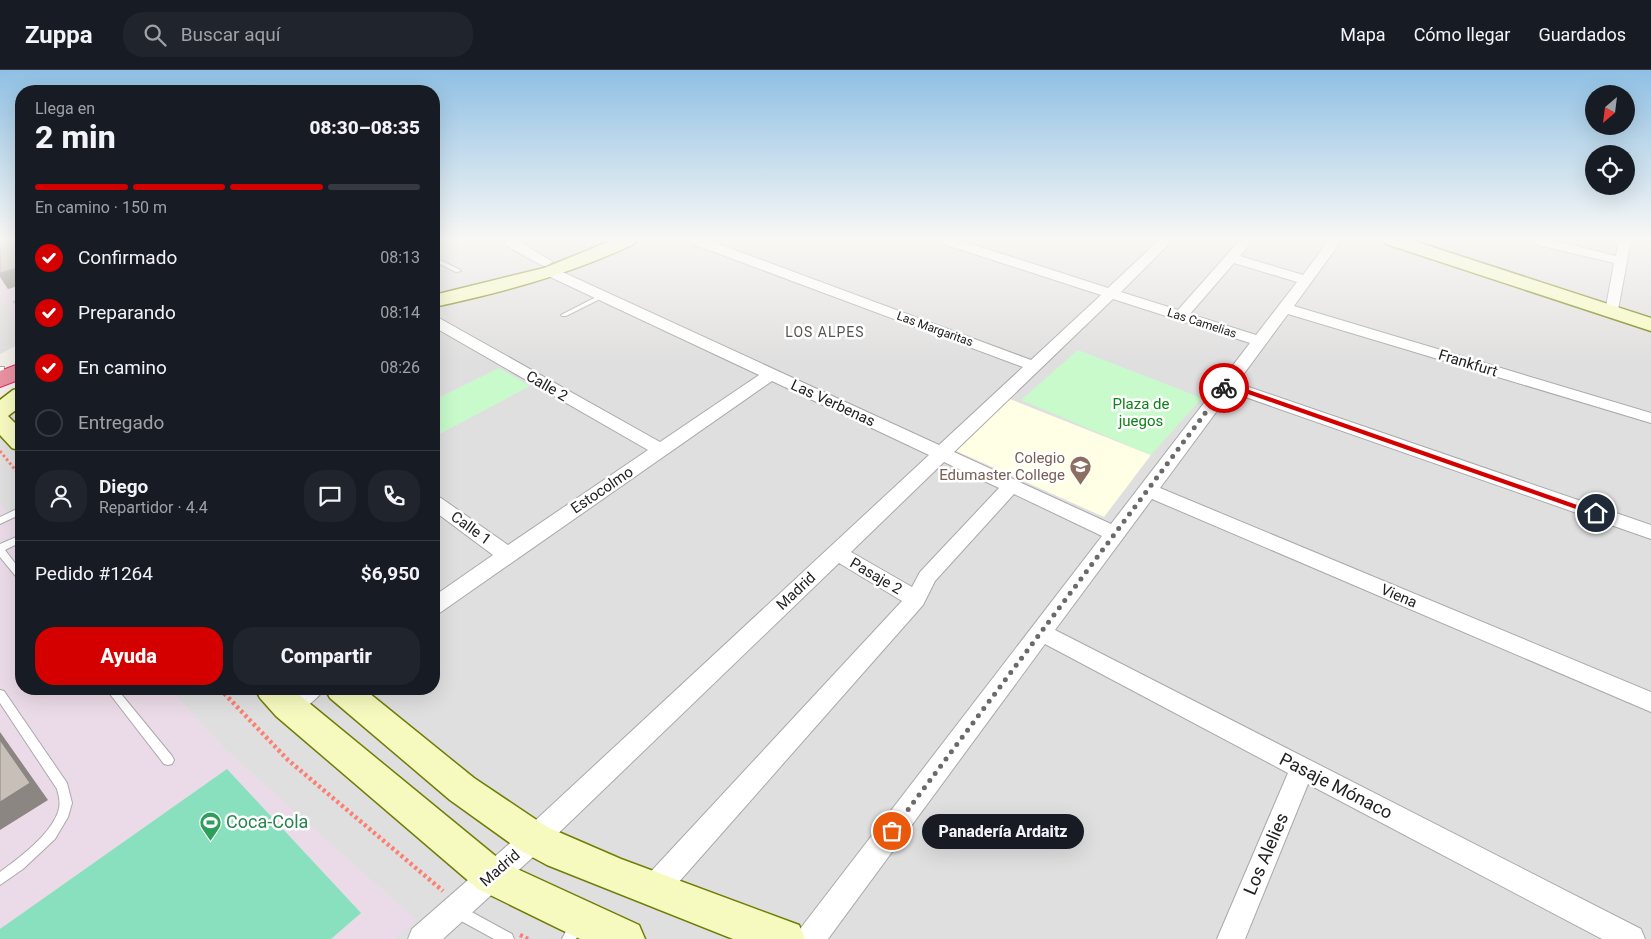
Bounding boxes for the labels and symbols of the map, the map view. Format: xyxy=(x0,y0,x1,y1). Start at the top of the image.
north arrow xyxy=(1585,85,1635,135)
street label: Las Camelias xyxy=(1166,305,1238,341)
street label: Las Margaritas xyxy=(895,309,975,349)
district label: LOS ALPES xyxy=(785,324,865,340)
street label: Frankfurt xyxy=(1436,346,1500,381)
courier xyxy=(1199,363,1249,413)
street label: Calle 2 xyxy=(523,367,571,405)
street label: Las Verbenas xyxy=(788,376,878,430)
park label: Plaza de juegos xyxy=(1112,395,1170,430)
place label: Colegio Edumaster College xyxy=(939,449,1065,484)
school or university icon: Colegio Edumaster College xyxy=(1069,455,1093,486)
street label: Estocolmo xyxy=(567,463,637,517)
pin xyxy=(1575,492,1617,534)
street label: Calle 1 xyxy=(447,507,495,549)
street label: Pasaje 2 xyxy=(847,554,905,598)
street label: Madrid xyxy=(773,568,819,614)
street label: Viena xyxy=(1378,580,1420,612)
street label: Pasaje Mónaco xyxy=(1276,748,1396,823)
sports icon: Coca-Cola xyxy=(198,810,222,841)
pin xyxy=(871,810,913,852)
street label: Los Alelies xyxy=(1239,810,1292,898)
place label: Coca-Cola xyxy=(226,811,308,832)
callout: Panadería Ardaitz xyxy=(922,814,1084,848)
street label: Madrid xyxy=(476,846,524,890)

